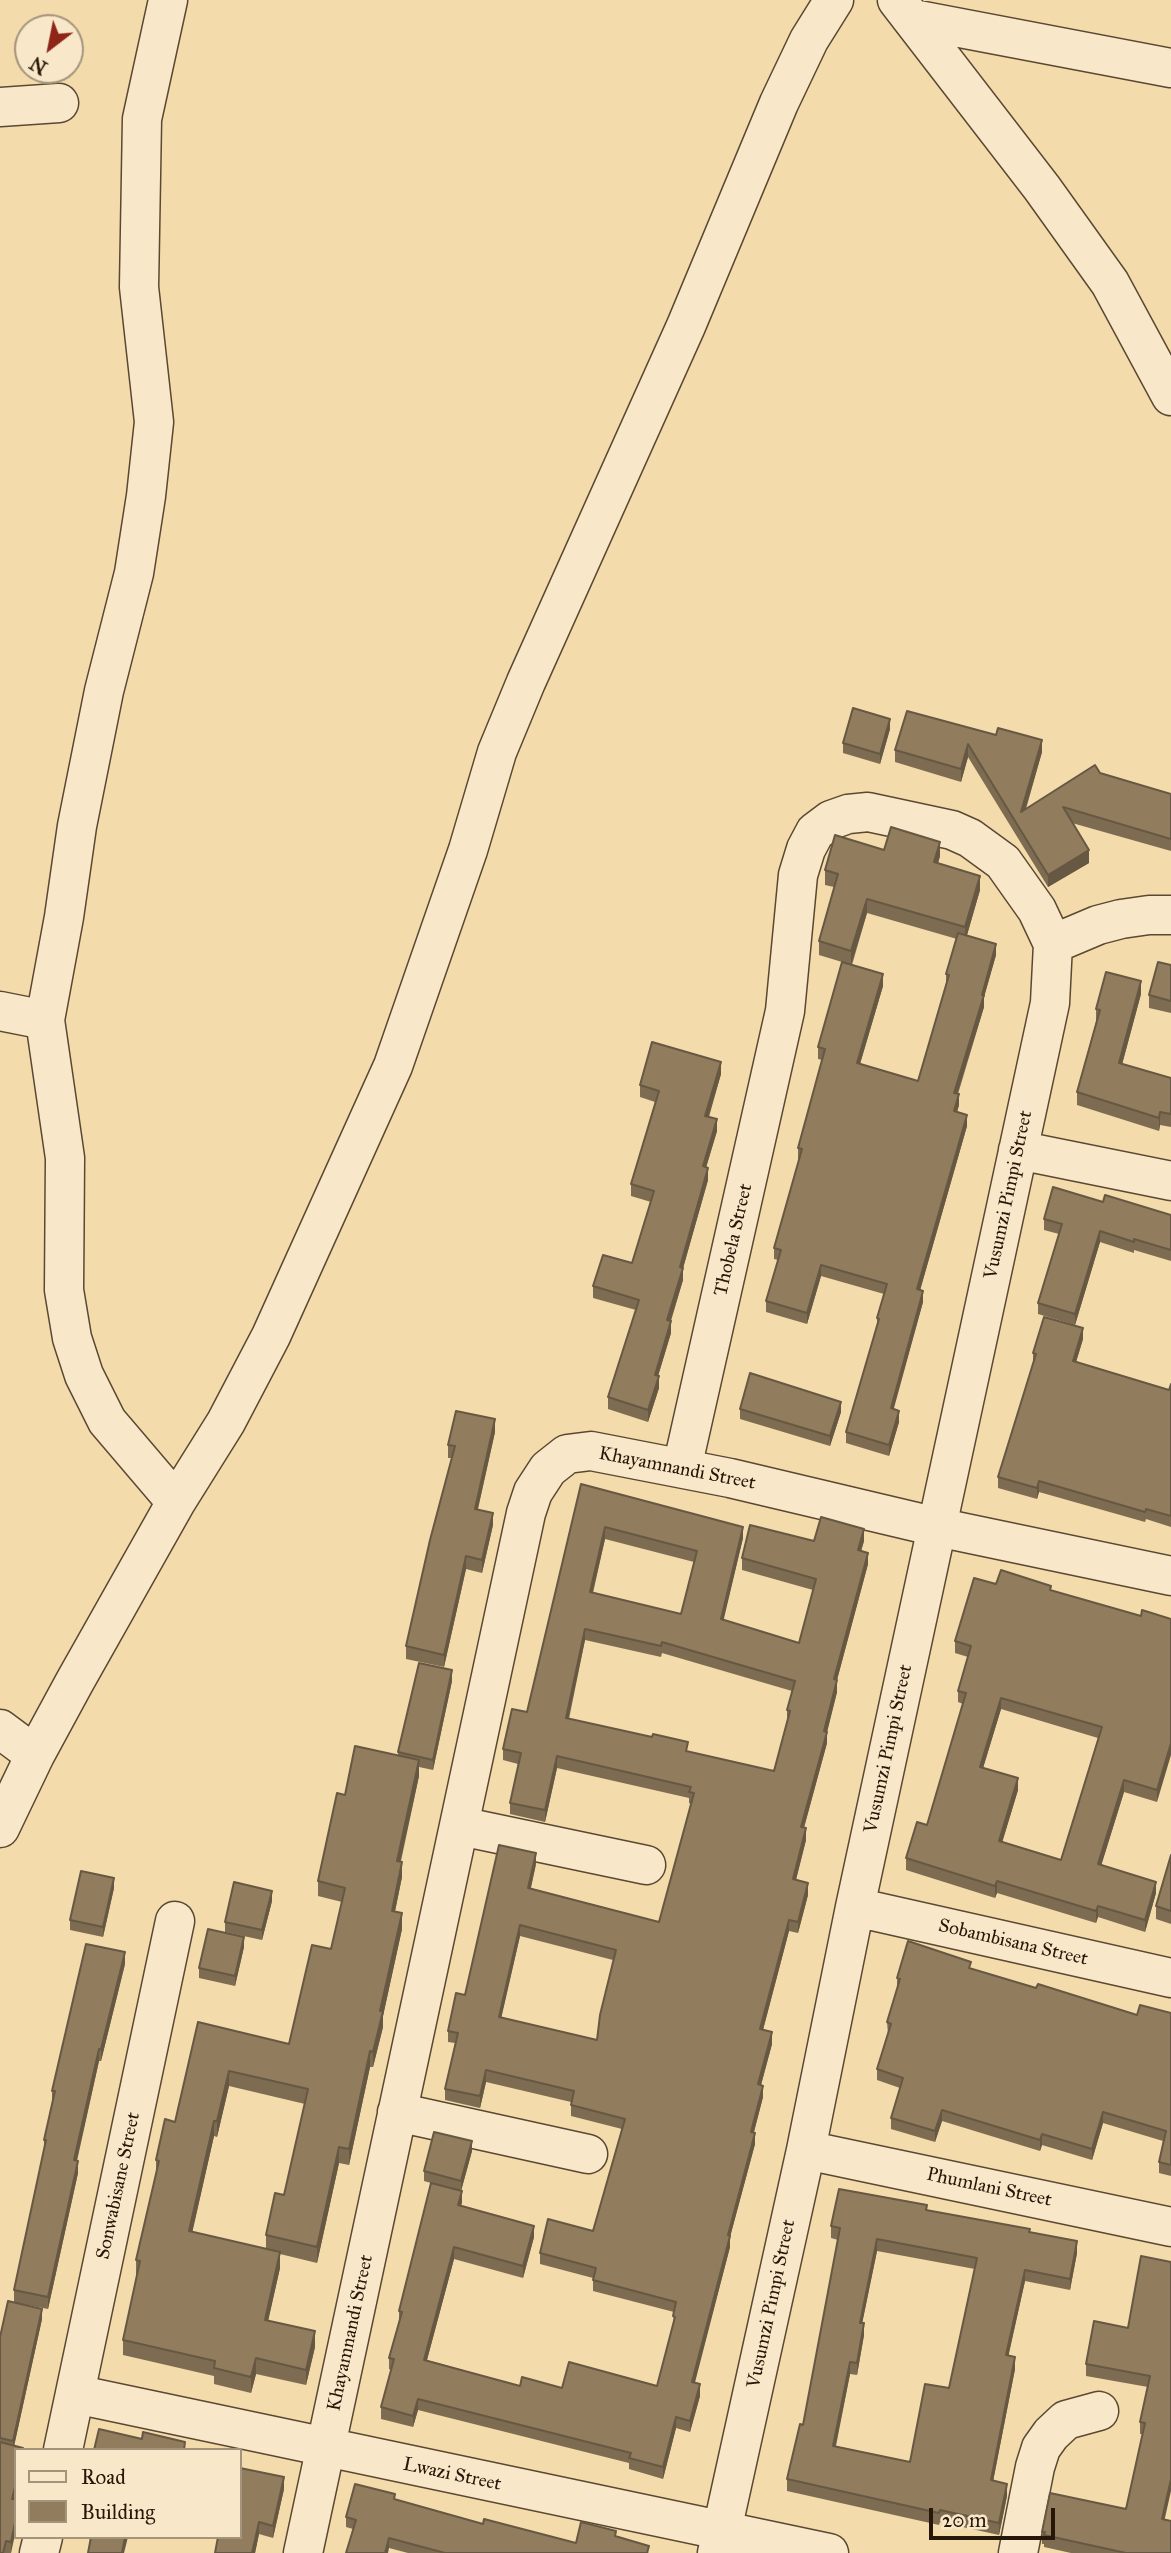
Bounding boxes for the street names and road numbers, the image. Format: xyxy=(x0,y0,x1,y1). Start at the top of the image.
street label: Vusumzi Pimpi Street xyxy=(980,1109,1038,1281)
street label: Thobela Street xyxy=(710,1181,758,1299)
street label: Khayamnandi Street xyxy=(597,1443,757,1495)
street label: Vusumzi Pimpi Street xyxy=(860,1663,918,1835)
street label: Sobambisana Street xyxy=(936,1915,1090,1971)
street label: Sonwabisane Street xyxy=(92,2110,146,2262)
street label: Phumlani Street xyxy=(924,2164,1054,2212)
street label: Vusumzi Pimpi Street xyxy=(743,2218,801,2390)
street label: Khayamnandi Street xyxy=(323,2253,379,2413)
street label: Lwazi Street xyxy=(401,2453,503,2497)

